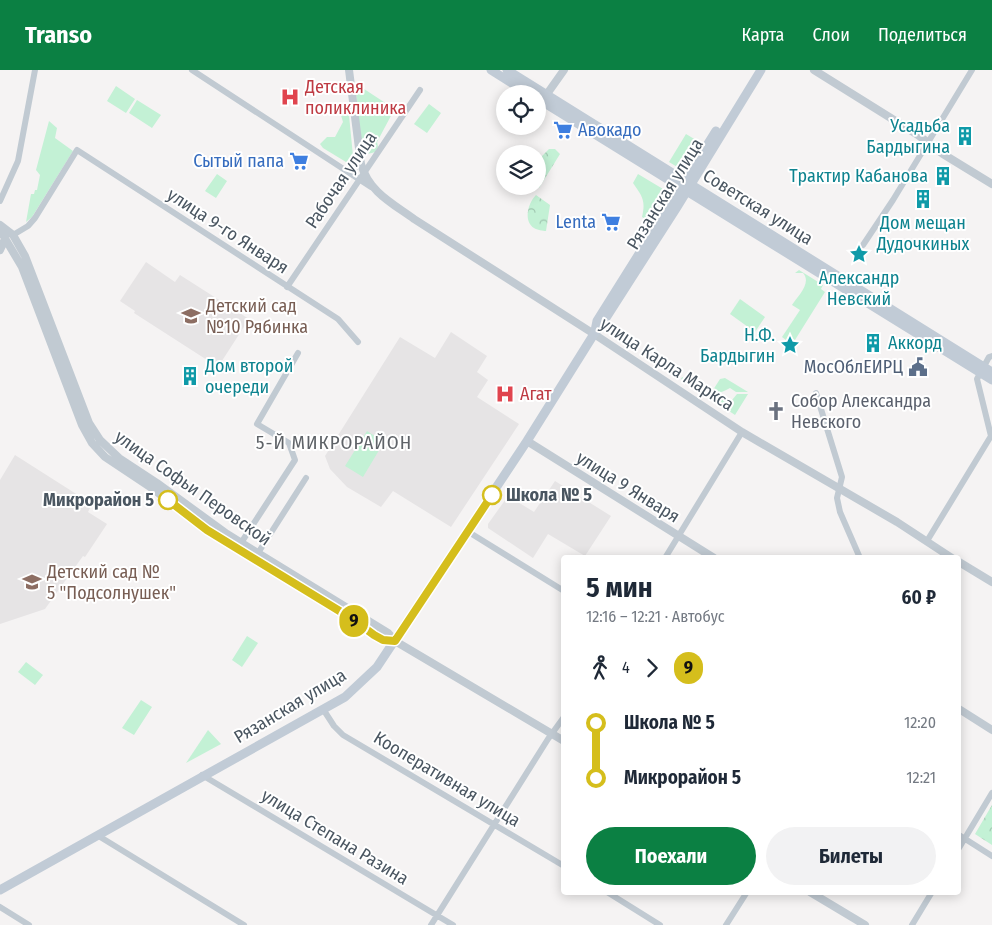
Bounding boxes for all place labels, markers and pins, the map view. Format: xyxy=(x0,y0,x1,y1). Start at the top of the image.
place label: Детская поликлиника xyxy=(304,76,407,119)
hospital icon: Детская поликлиника xyxy=(279,86,301,108)
place label: Усадьба Бардыгина xyxy=(866,115,950,158)
supermarket icon: Авокадо xyxy=(552,119,574,141)
place label: Авокадо xyxy=(578,119,641,141)
building icon: Усадьба Бардыгина xyxy=(954,125,976,147)
place label: Сытый папа xyxy=(193,150,284,172)
supermarket icon: Сытый папа xyxy=(288,150,310,172)
place label: Трактир Кабанова xyxy=(789,165,928,187)
building icon: Трактир Кабанова xyxy=(932,165,954,187)
building icon: Дом мещан Дудочкиных xyxy=(912,188,934,210)
place label: Lenta xyxy=(555,211,596,233)
supermarket icon: Lenta xyxy=(600,211,622,233)
place label: Дом мещан Дудочкиных xyxy=(876,212,969,255)
place icon: Александр Невский xyxy=(848,243,870,265)
place label: Александр Невский xyxy=(819,267,899,310)
place label: Детский сад №10 Рябинка xyxy=(205,295,308,338)
school or university icon: Детский сад №10 Рябинка xyxy=(180,305,202,327)
place label: Н.Ф. Бардыгин xyxy=(700,324,775,367)
building icon: Аккорд xyxy=(862,332,884,354)
place label: Аккорд xyxy=(888,332,942,354)
place icon: Н.Ф. Бардыгин xyxy=(779,334,801,356)
place label: Дом второй очереди xyxy=(204,355,293,398)
place label: MосОблЕИРЦ xyxy=(804,356,903,378)
public building icon: MосОблЕИРЦ xyxy=(907,356,929,378)
building icon: Дом второй очереди xyxy=(179,365,201,387)
hospital icon: Агат xyxy=(494,383,516,405)
place label: Агат xyxy=(520,383,552,405)
place label: Собор Александра Невского xyxy=(791,390,931,433)
church icon: Собор Александра Невского xyxy=(765,400,787,422)
place label: Школа № 5 xyxy=(506,484,592,506)
marker: Школа № 5 xyxy=(482,485,502,505)
place label: Микрорайон 5 xyxy=(43,489,154,511)
marker: Микрорайон 5 xyxy=(158,490,178,510)
place label: Детский сад № 5 "Подсолнушек" xyxy=(46,561,176,604)
school or university icon: Детский сад № 5 "Подсолнушек" xyxy=(21,571,43,593)

